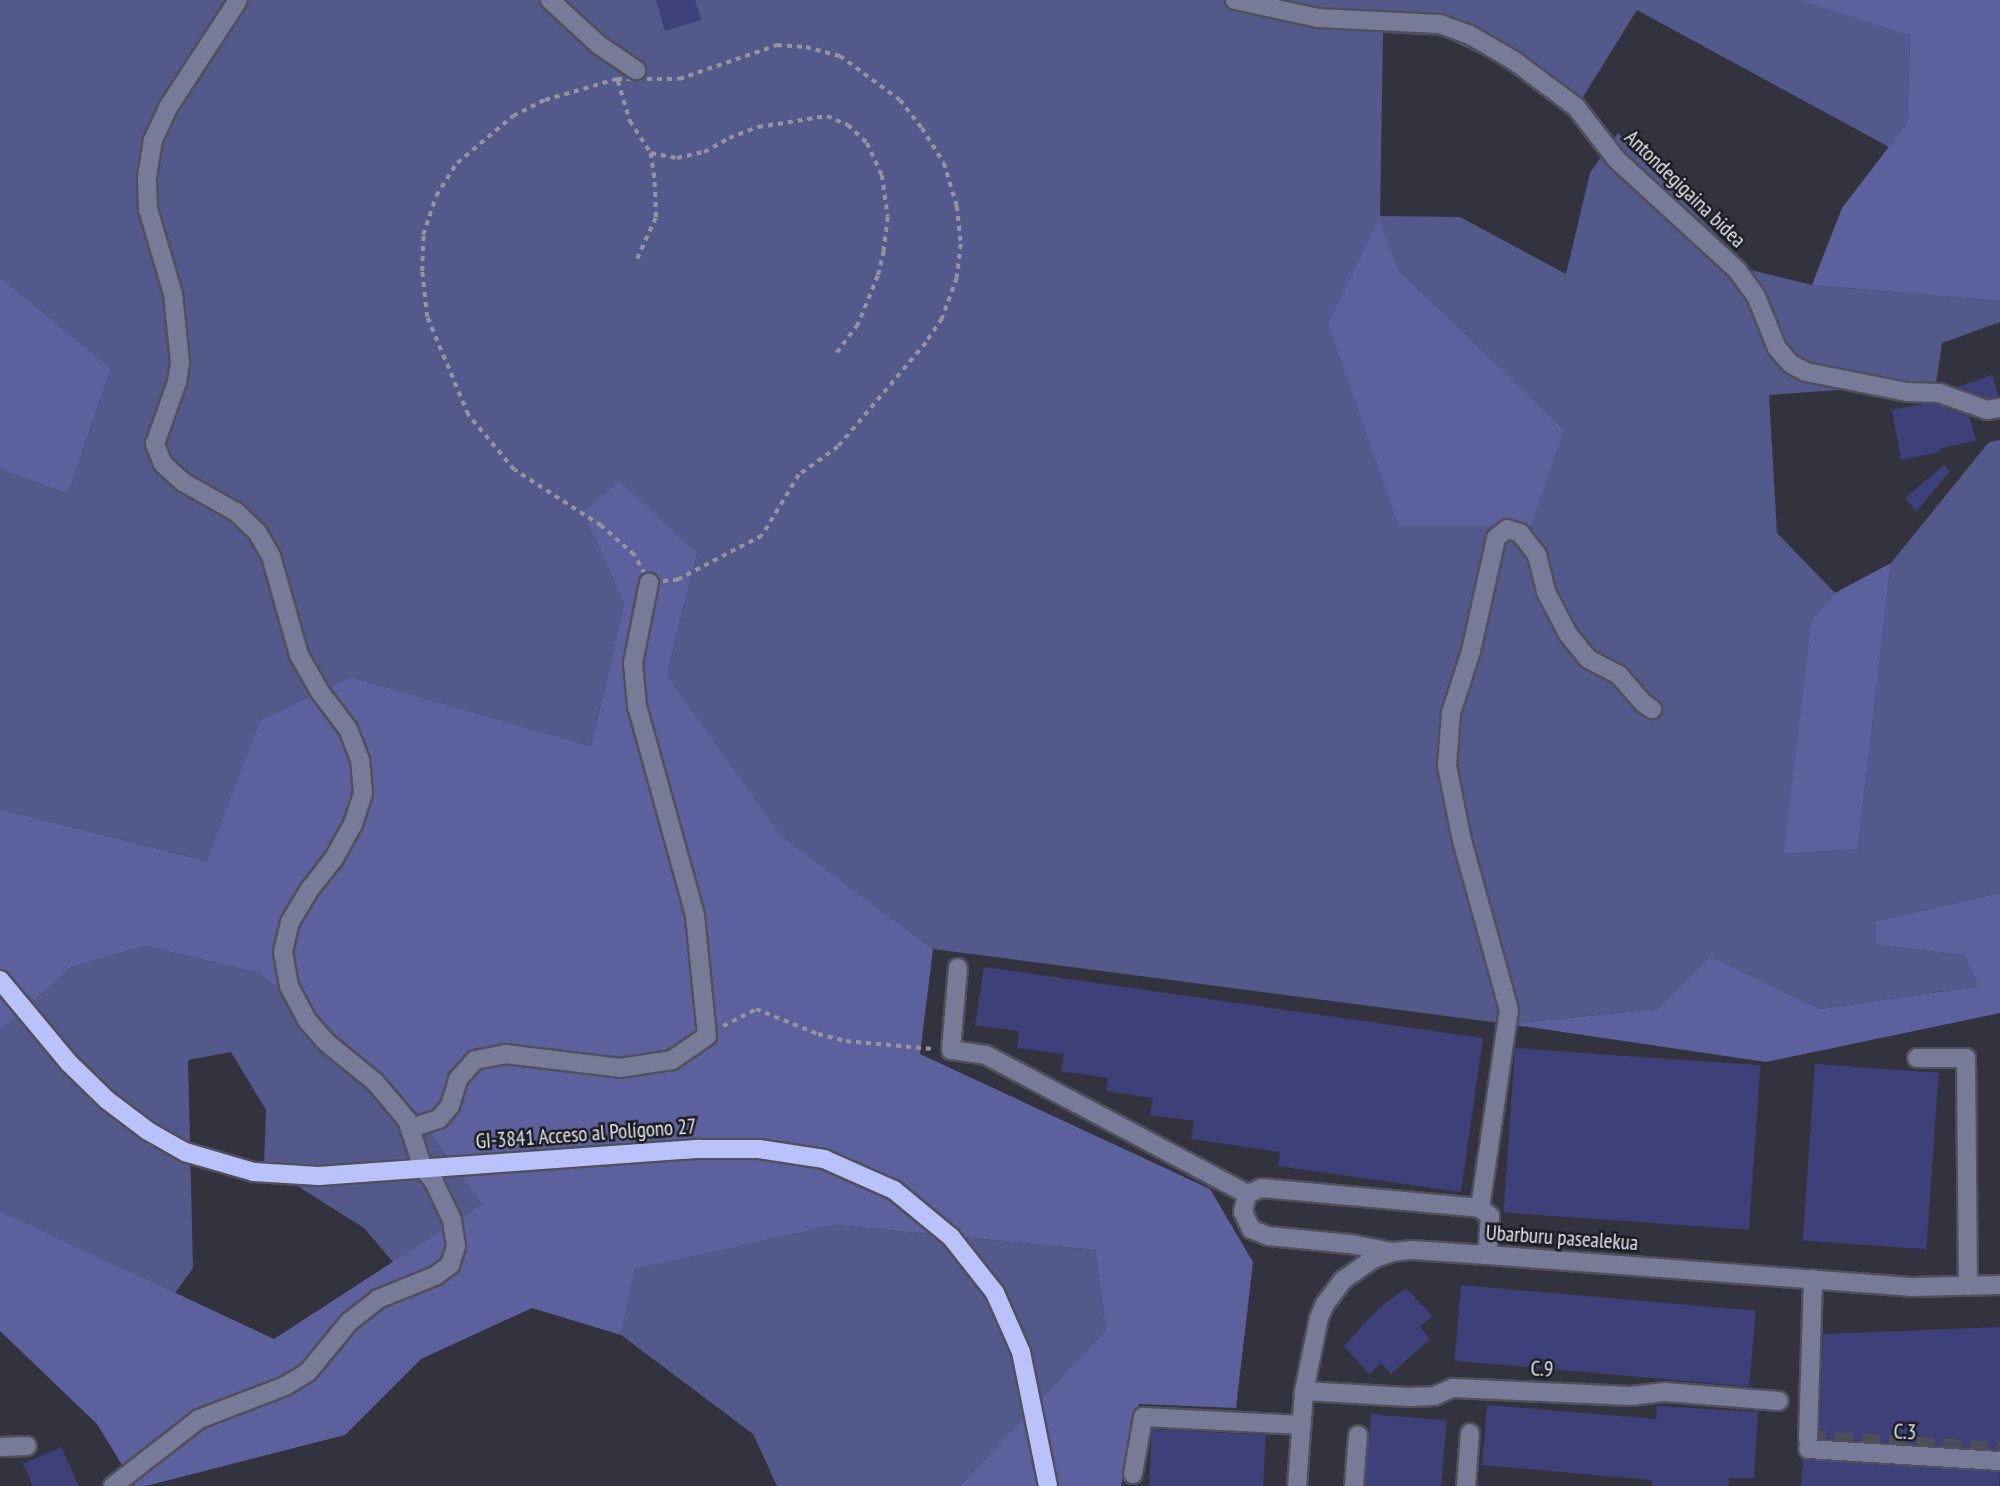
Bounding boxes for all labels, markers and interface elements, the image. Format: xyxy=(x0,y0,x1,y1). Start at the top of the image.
street label: Antondegigaina bidea xyxy=(1619,125,1751,253)
street label: GI-3841 Acceso al Polígono 27 xyxy=(475,1114,697,1154)
street label: Ubarburu pasealekua xyxy=(1485,1220,1639,1256)
street label: C.9 xyxy=(1530,1356,1554,1382)
street label: C.3 xyxy=(1893,1419,1917,1445)

